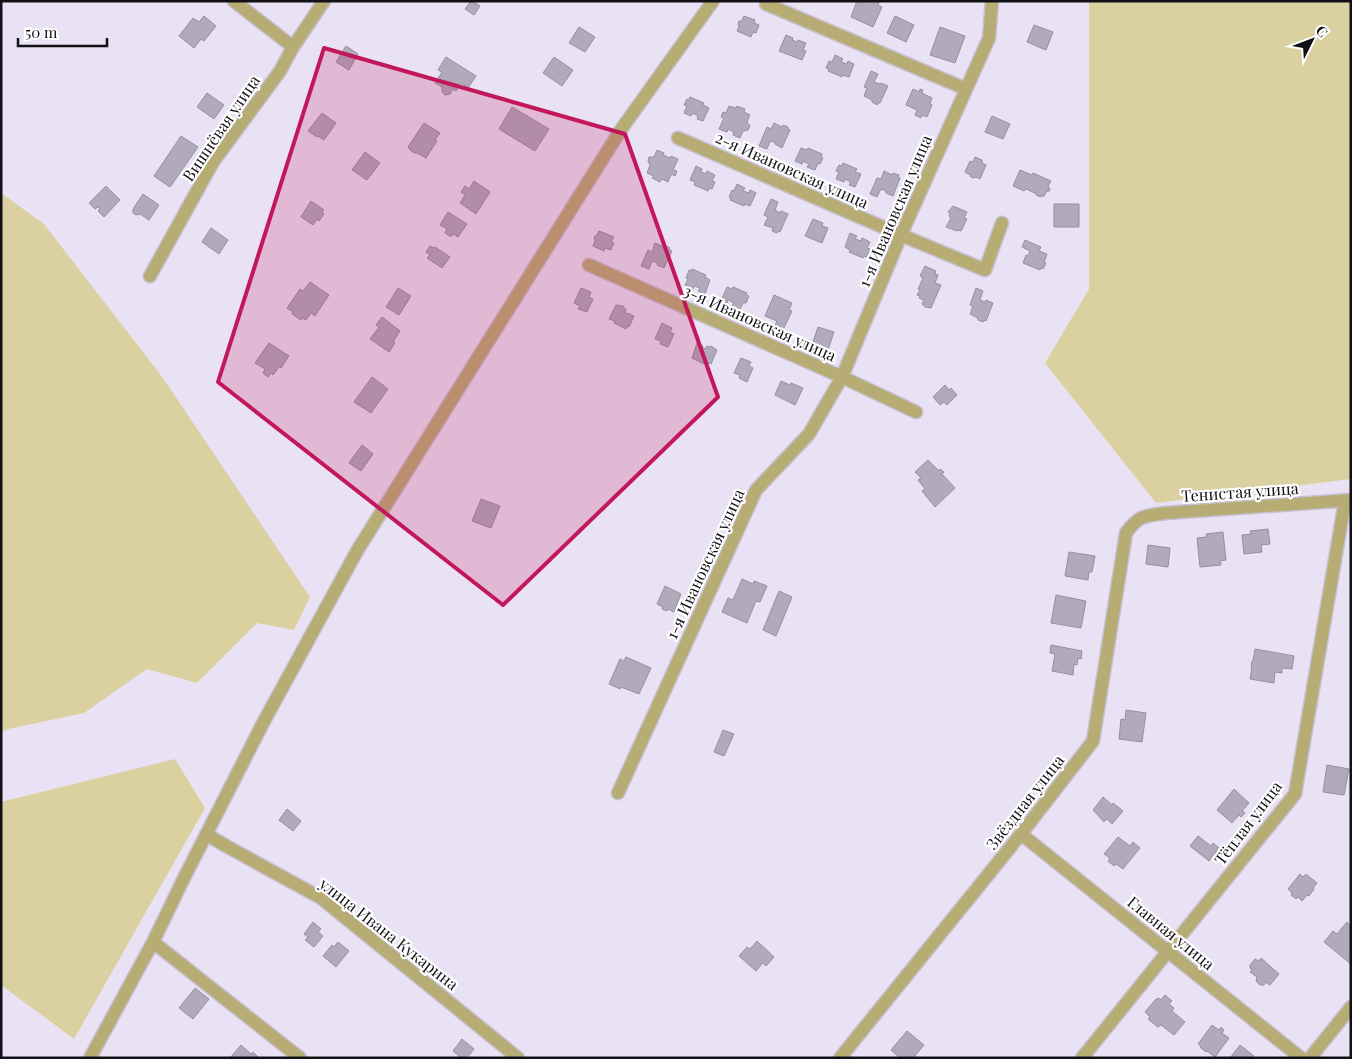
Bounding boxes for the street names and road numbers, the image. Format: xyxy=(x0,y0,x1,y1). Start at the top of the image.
street label: Вишнёвая улица xyxy=(177,70,264,185)
street label: 2-я Ивановская улица xyxy=(712,126,872,213)
street label: 1-я Ивановская улица xyxy=(853,131,936,290)
street label: 3-я Ивановская улица xyxy=(681,279,840,366)
street label: Тенистая улица xyxy=(1181,477,1299,506)
street label: 1-я Ивановская улица xyxy=(661,485,749,642)
street label: Звёздная улица xyxy=(981,750,1068,853)
street label: Тёплая улица xyxy=(1209,776,1286,869)
street label: улица Ивана Кукарина xyxy=(315,872,463,994)
street label: Главная улица xyxy=(1123,891,1219,974)

